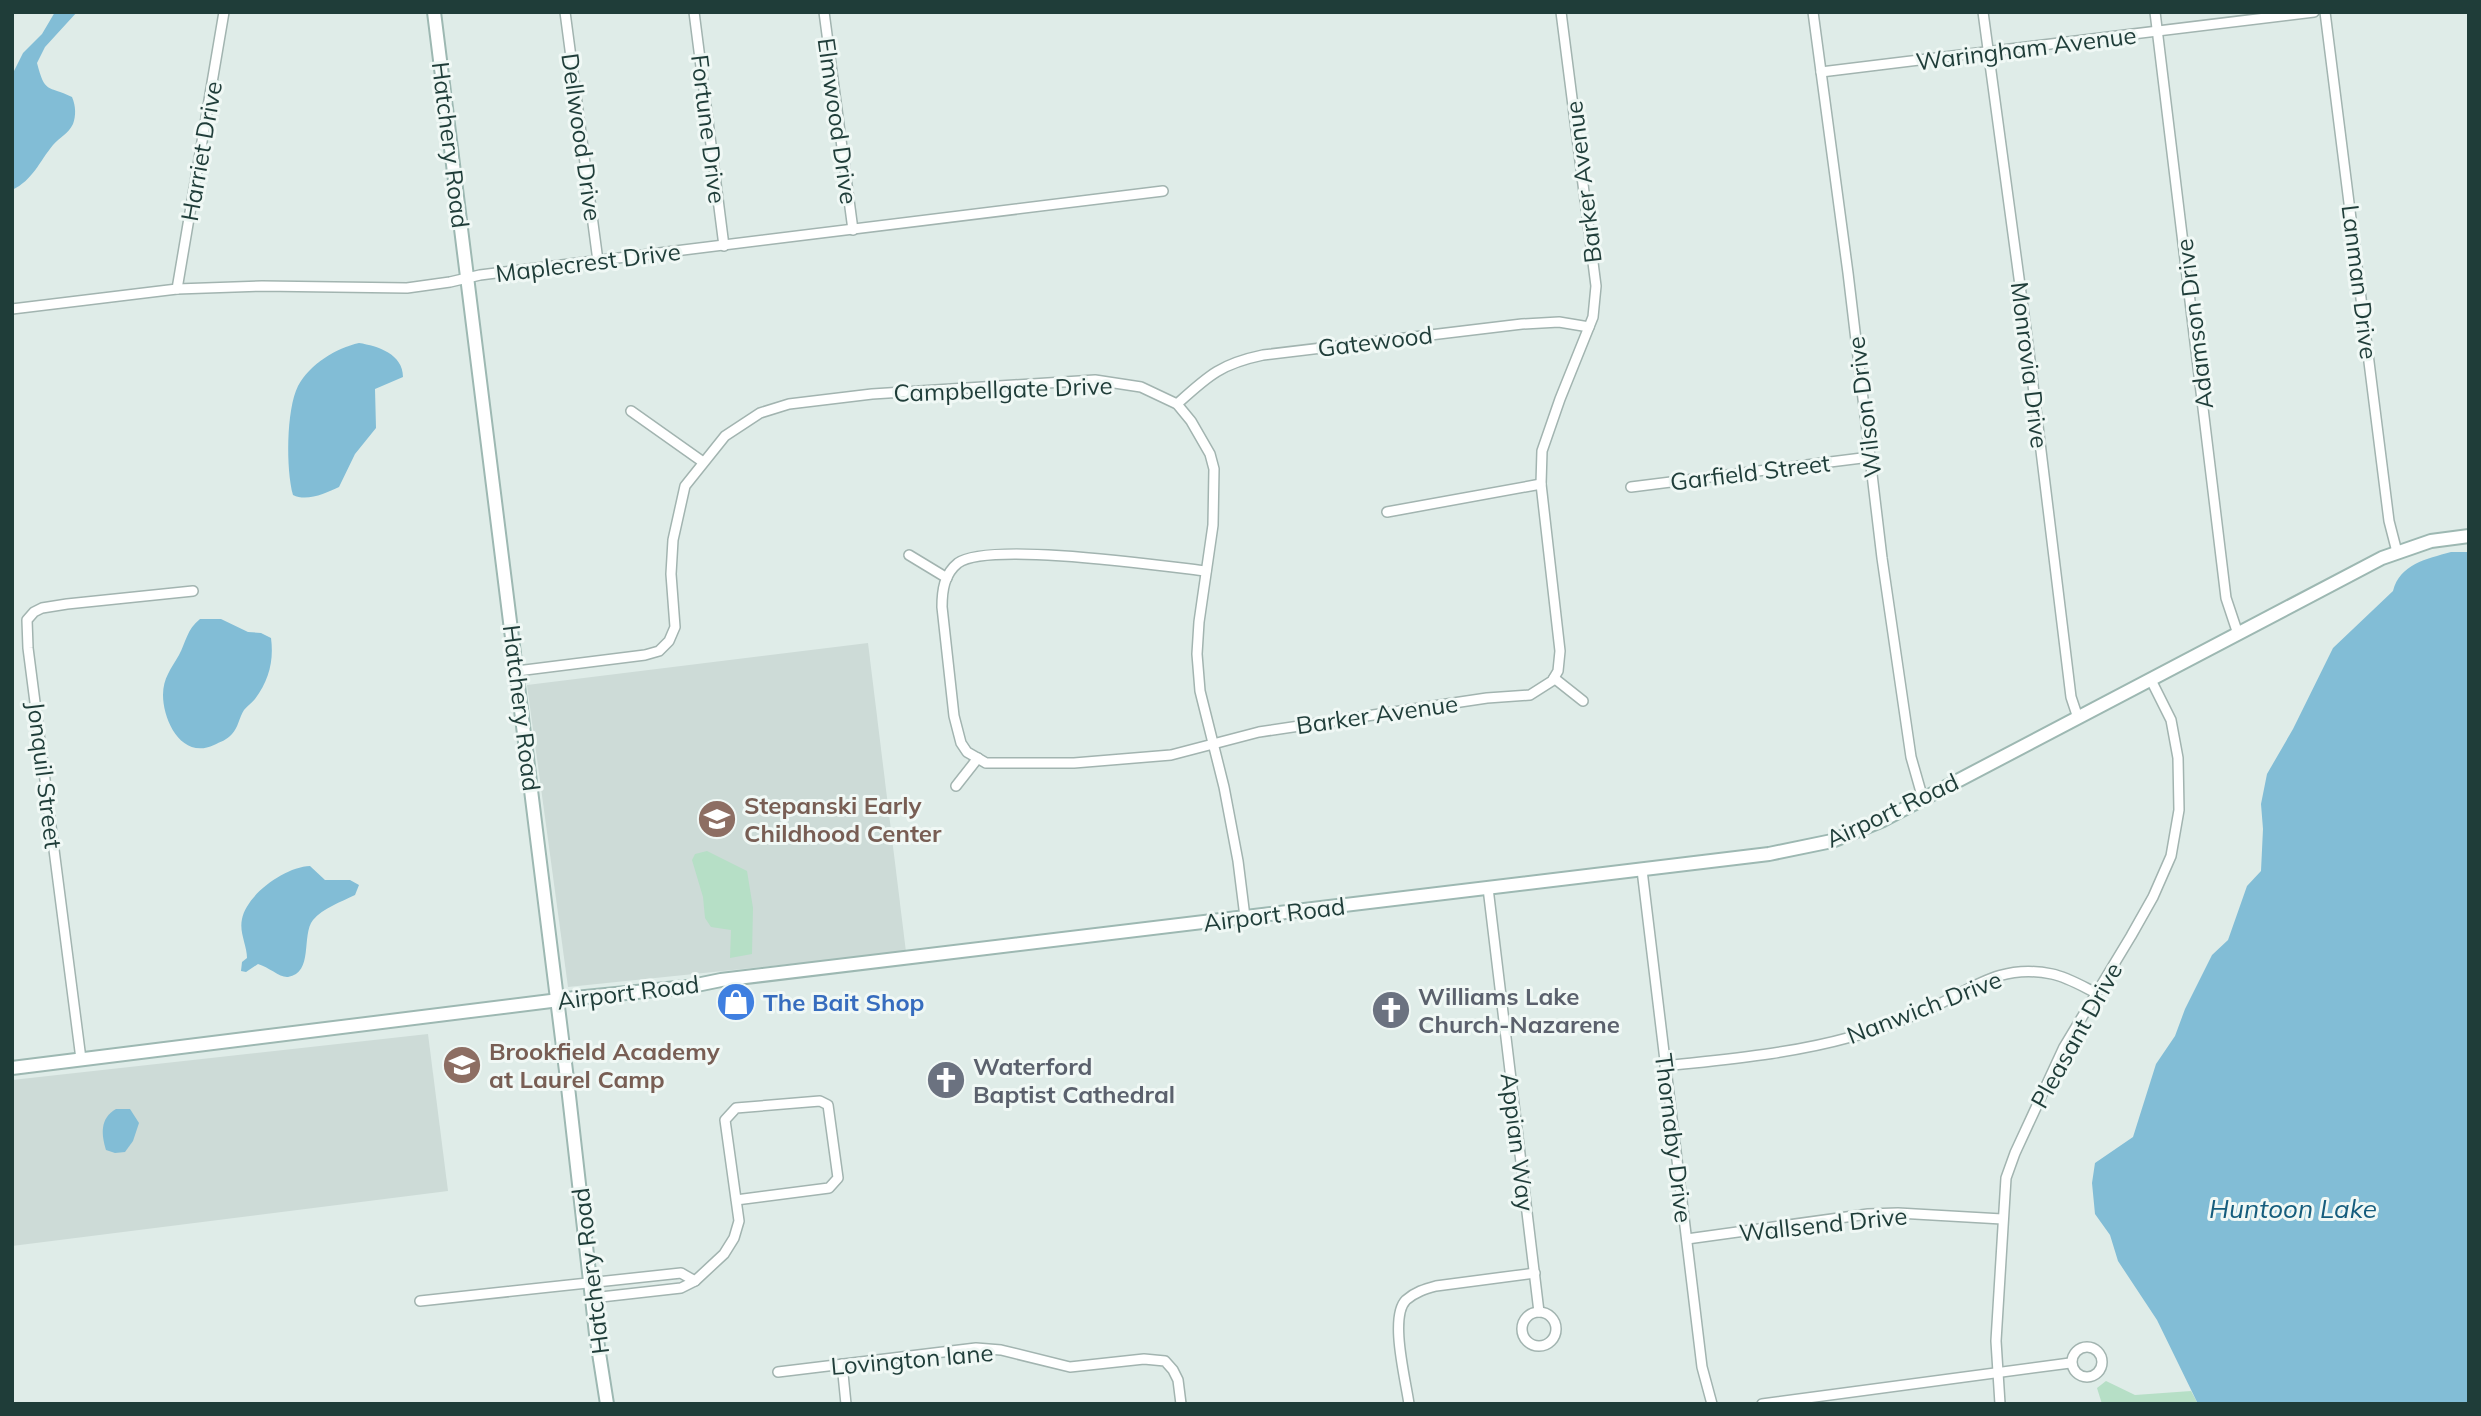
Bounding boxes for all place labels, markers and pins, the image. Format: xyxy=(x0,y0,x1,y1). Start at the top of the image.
place label: Stepanski Early Childhood Center xyxy=(744,790,942,848)
school or university icon: Stepanski Early Childhood Center xyxy=(696,798,738,840)
shop icon: The Bait Shop xyxy=(715,981,757,1023)
place label: Williams Lake Church-Nazarene xyxy=(1418,981,1620,1039)
place label: The Bait Shop xyxy=(763,987,924,1017)
church icon: Williams Lake Church-Nazarene xyxy=(1370,989,1412,1031)
place label: Brookfield Academy at Laurel Camp xyxy=(489,1036,721,1094)
school or university icon: Brookfield Academy at Laurel Camp xyxy=(441,1044,483,1086)
place label: Waterford Baptist Cathedral xyxy=(973,1051,1175,1109)
church icon: Waterford Baptist Cathedral xyxy=(925,1059,967,1101)

